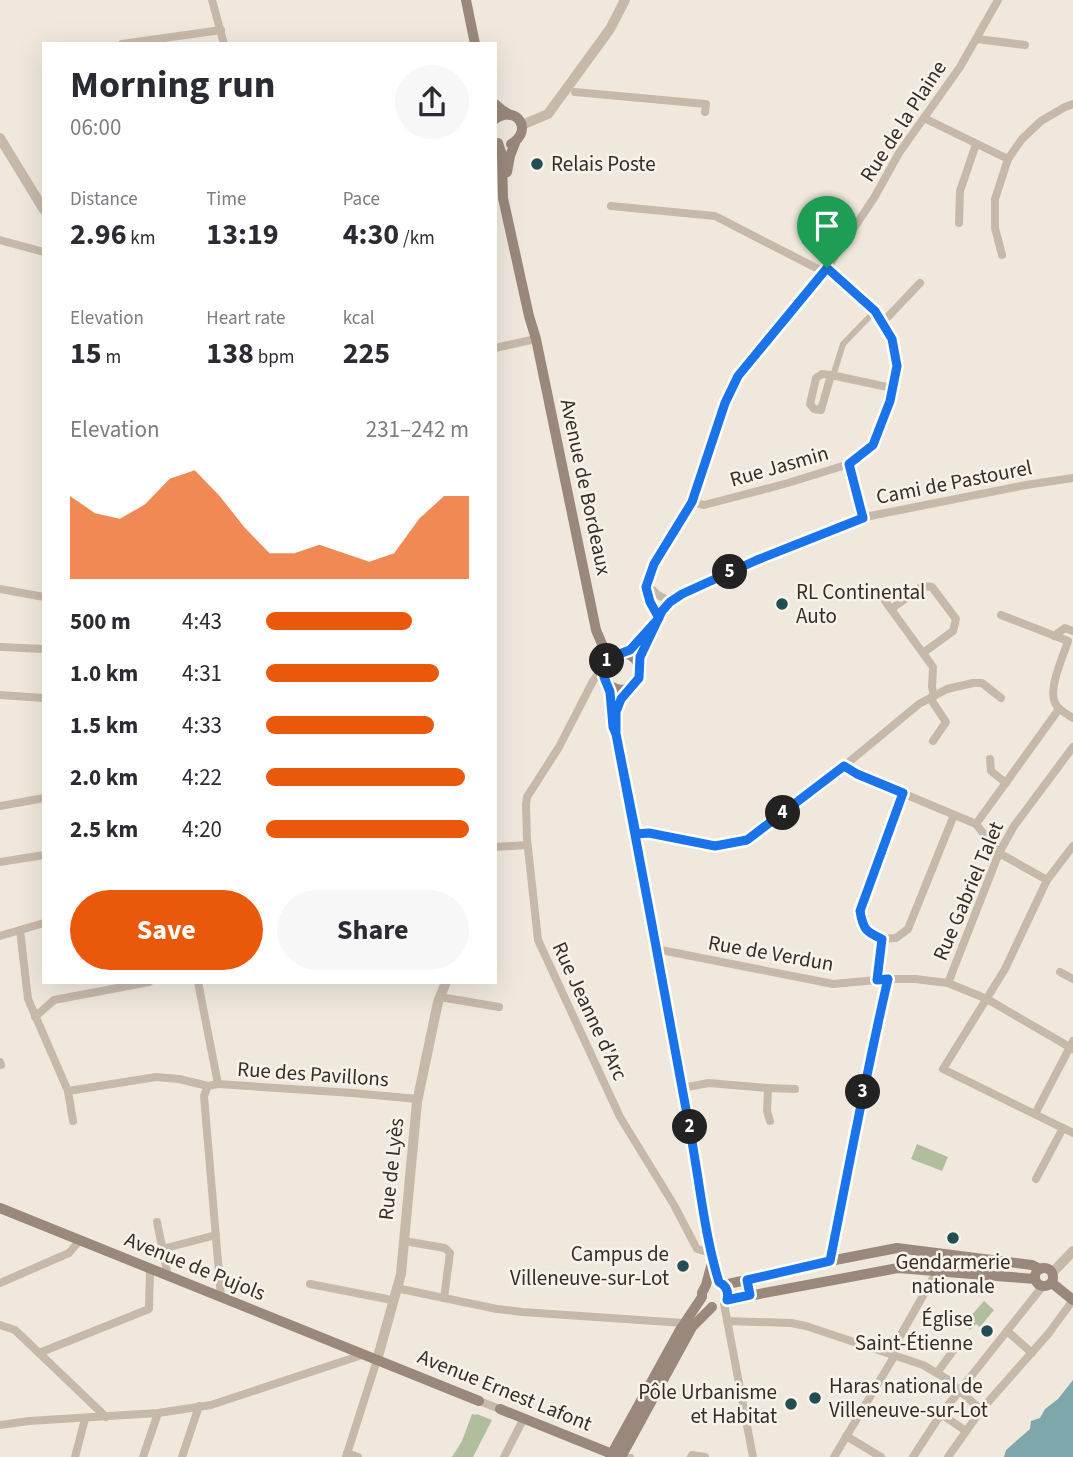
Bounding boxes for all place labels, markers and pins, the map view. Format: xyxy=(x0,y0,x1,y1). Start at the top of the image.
place label: Relais Poste xyxy=(551,149,656,179)
marker: Relais Poste xyxy=(529,156,545,172)
pin xyxy=(797,196,857,268)
pin: 5 xyxy=(712,554,748,590)
place label: RL Continental Auto xyxy=(796,577,925,631)
marker: RL Continental Auto xyxy=(774,596,790,612)
pin: 1 xyxy=(590,644,624,678)
pin: 4 xyxy=(766,796,800,830)
pin: 3 xyxy=(846,1074,880,1110)
pin: 2 xyxy=(672,1110,708,1144)
marker: Gendarmerie nationale xyxy=(945,1230,961,1246)
place label: Campus de Villeneuve-sur-Lot xyxy=(510,1239,669,1293)
place label: Gendarmerie nationale xyxy=(895,1247,1011,1301)
marker: Campus de Villeneuve-sur-Lot xyxy=(675,1258,691,1274)
place label: Église Saint-Étienne xyxy=(855,1304,973,1358)
marker: Église Saint-Étienne xyxy=(979,1323,995,1339)
place label: Haras national de Villeneuve-sur-Lot xyxy=(829,1371,988,1425)
place label: Pôle Urbanisme et Habitat xyxy=(638,1377,777,1431)
marker: Haras national de Villeneuve-sur-Lot xyxy=(807,1390,823,1406)
marker: Pôle Urbanisme et Habitat xyxy=(783,1396,799,1412)

